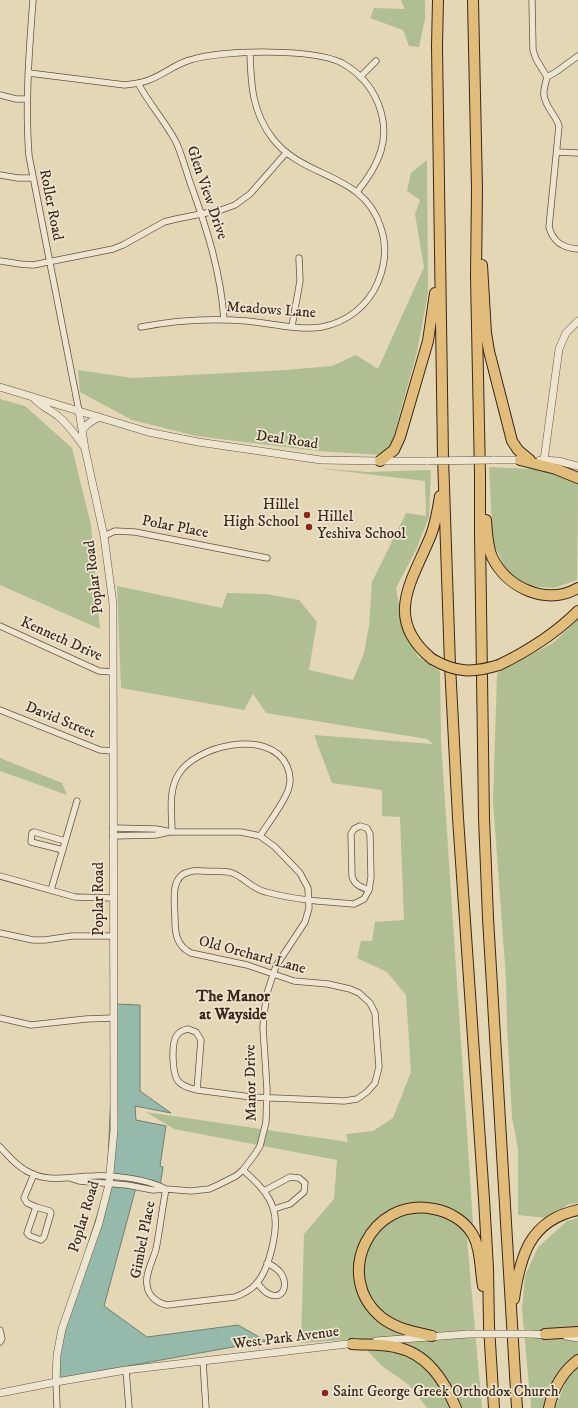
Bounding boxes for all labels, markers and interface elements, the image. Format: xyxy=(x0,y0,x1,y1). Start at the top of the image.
street label: Glen View Drive xyxy=(182,144,230,242)
street label: Roller Road xyxy=(34,168,66,242)
street label: Meadows Lane xyxy=(226,299,316,323)
street label: Deal Road xyxy=(255,428,319,454)
place label: Hillel High School xyxy=(223,497,299,532)
place label: Hillel Yeshiva School xyxy=(317,509,406,544)
marker: Hillel High School xyxy=(302,510,312,520)
street label: Polar Place xyxy=(140,513,210,543)
marker: Hillel Yeshiva School xyxy=(304,522,314,532)
street label: Poplar Road xyxy=(82,539,108,615)
street label: Kenneth Drive xyxy=(17,614,105,666)
street label: David Street xyxy=(22,699,98,743)
street label: Poplar Road xyxy=(91,862,109,936)
street label: Old Orchard Lane xyxy=(197,933,307,979)
district label: The Manor at Wayside xyxy=(196,988,270,1026)
street label: Manor Drive xyxy=(242,1044,262,1122)
street label: Poplar Road xyxy=(66,1179,104,1255)
street label: Gimbel Place xyxy=(128,1200,160,1280)
street label: West Park Avenue xyxy=(232,1324,340,1354)
place label: Saint George Greek Orthodox Church xyxy=(333,1384,559,1402)
marker: Saint George Greek Orthodox Church xyxy=(320,1388,330,1398)

